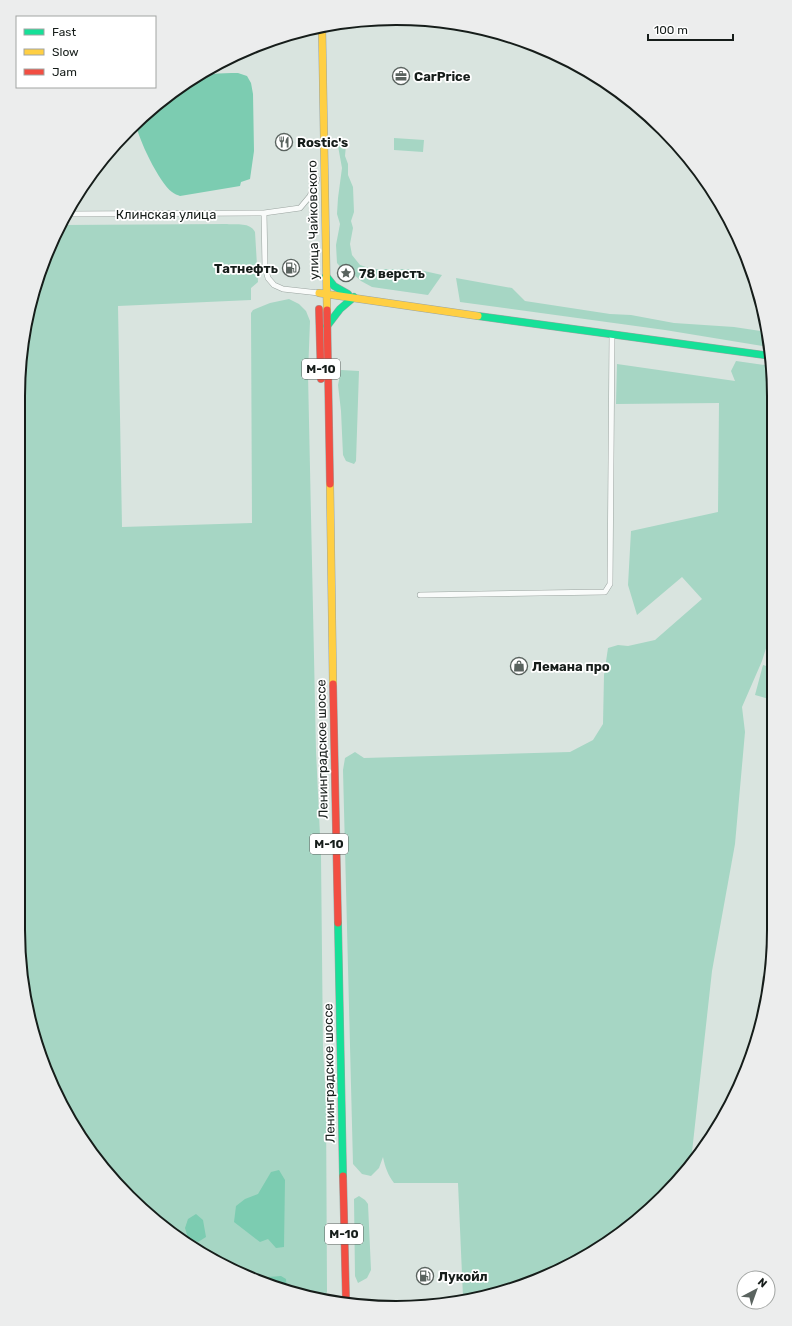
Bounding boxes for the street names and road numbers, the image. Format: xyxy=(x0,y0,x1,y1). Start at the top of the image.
street label: улица Чайковского xyxy=(304,160,322,280)
street label: Клинская улица xyxy=(116,207,216,222)
road number: М-10 xyxy=(302,359,340,379)
street label: Ленинградское шоссе xyxy=(313,679,331,819)
road number: М-10 xyxy=(310,834,348,854)
street label: Ленинградское шоссе xyxy=(320,1003,338,1143)
road number: М-10 xyxy=(325,1224,363,1244)

